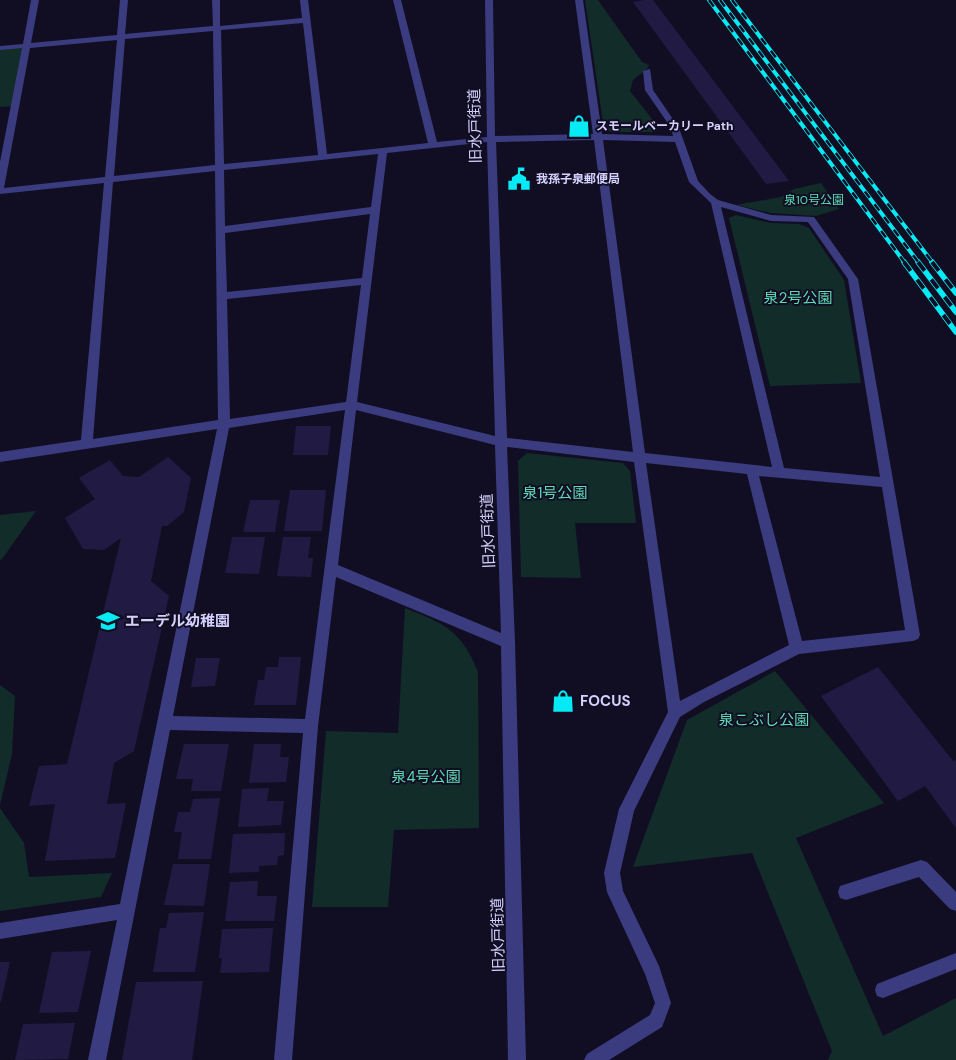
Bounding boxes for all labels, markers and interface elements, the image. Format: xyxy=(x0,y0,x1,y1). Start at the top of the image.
street label: 旧水戸街道 xyxy=(464,88,486,164)
shop icon: スモールベーカリー Path xyxy=(566,113,592,139)
place label: スモールベーカリー Path xyxy=(596,118,733,134)
public building icon: 我孫子泉郵便局 xyxy=(506,166,532,192)
place label: 我孫子泉郵便局 xyxy=(536,171,620,187)
park label: 泉10号公園 xyxy=(784,192,844,208)
park label: 泉2号公園 xyxy=(764,288,832,308)
park label: 泉1号公園 xyxy=(523,483,587,503)
street label: 旧水戸街道 xyxy=(477,493,499,569)
school or university icon: エーデル幼稚園 xyxy=(95,608,121,634)
place label: エーデル幼稚園 xyxy=(125,611,230,631)
shop icon: FOCUS xyxy=(550,688,576,714)
place label: FOCUS xyxy=(580,691,631,711)
park label: 泉こぶし公園 xyxy=(719,710,809,730)
park label: 泉4号公園 xyxy=(391,767,461,787)
street label: 旧水戸街道 xyxy=(487,897,509,973)

